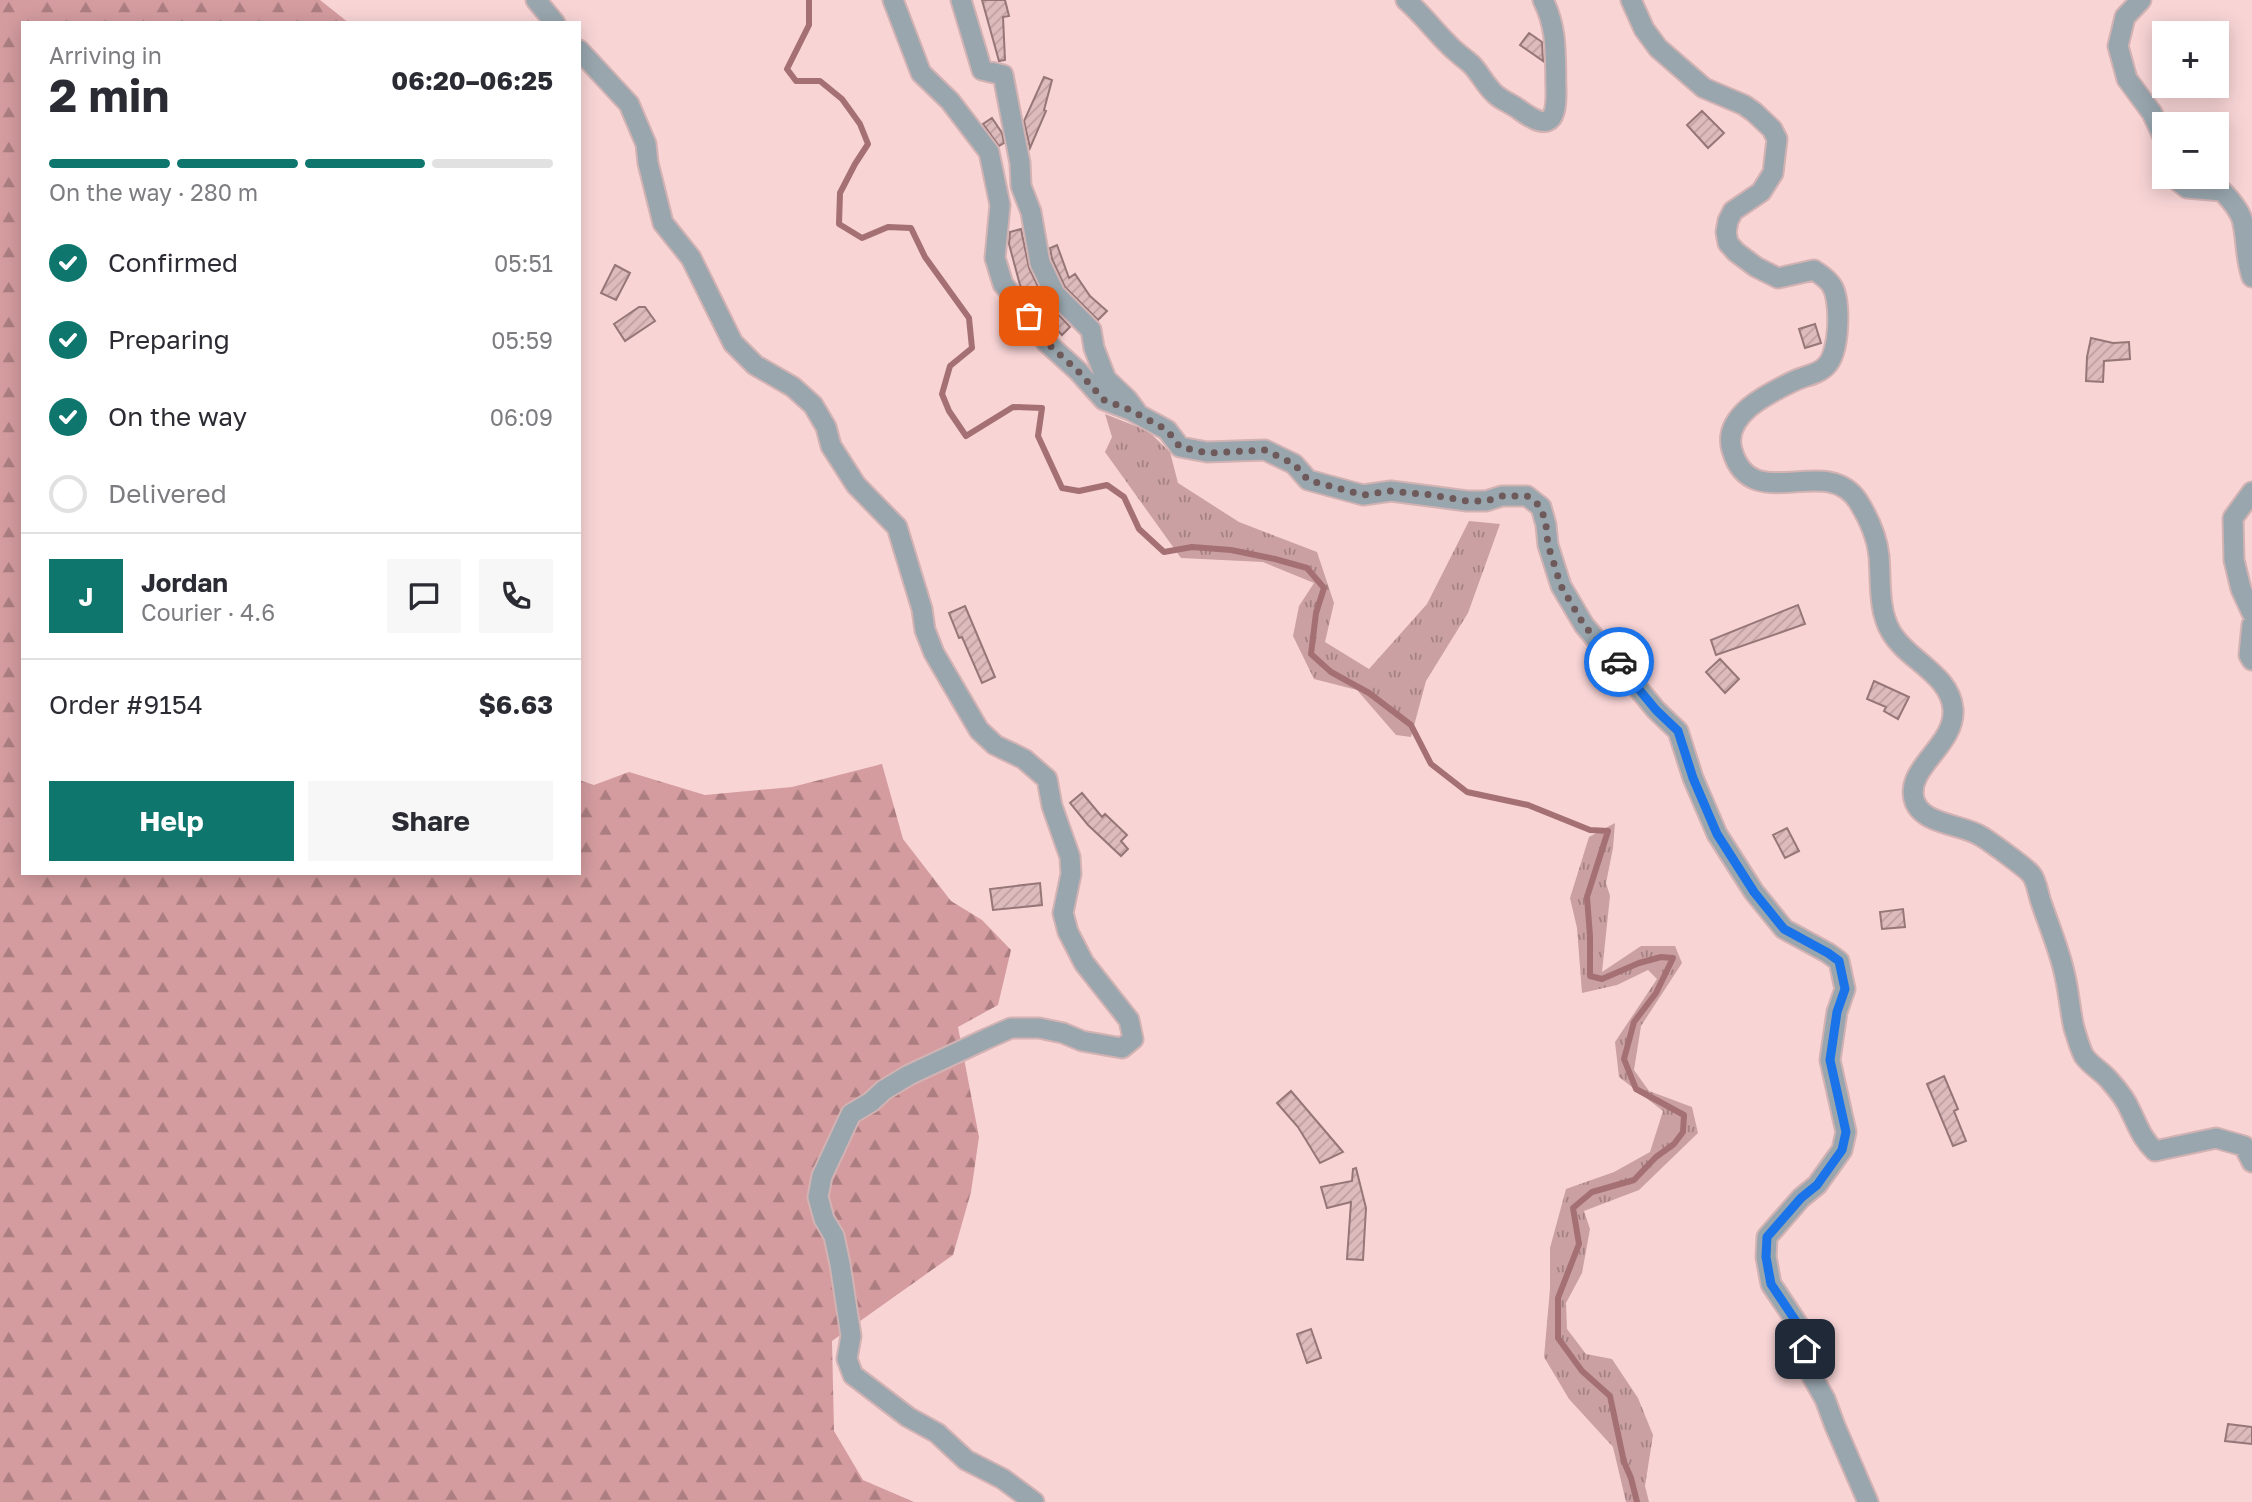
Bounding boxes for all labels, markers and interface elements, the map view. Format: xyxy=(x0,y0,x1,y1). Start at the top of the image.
map controls xyxy=(2152,21,2229,189)
button: + xyxy=(2152,21,2229,98)
text: Arriving in xyxy=(49,41,162,69)
text: 06:20–06:25 xyxy=(391,65,553,96)
text: 2 min xyxy=(49,67,169,122)
button: − xyxy=(2152,112,2229,189)
text: On the way · 280 m xyxy=(49,178,258,206)
icon: check xyxy=(49,244,87,282)
text: Confirmed xyxy=(108,247,238,278)
text: 05:51 xyxy=(494,249,553,277)
pin xyxy=(999,286,1059,346)
icon: bag xyxy=(1010,297,1048,335)
icon: check xyxy=(49,321,87,359)
text: Preparing xyxy=(108,324,230,355)
text: 05:59 xyxy=(491,326,553,354)
icon: check xyxy=(49,398,87,436)
text: On the way xyxy=(108,401,247,432)
text: 06:09 xyxy=(490,403,553,431)
text: Delivered xyxy=(108,478,227,509)
button: chat xyxy=(387,559,461,633)
button: phone xyxy=(479,559,553,633)
text: Jordan xyxy=(141,567,228,598)
text: J xyxy=(79,581,93,612)
text: Courier · 4.6 xyxy=(141,598,275,626)
courier xyxy=(1584,627,1654,697)
icon: car xyxy=(1600,643,1638,681)
text: Order #9154 xyxy=(49,689,203,720)
text: $6.63 xyxy=(478,689,553,720)
button: Help xyxy=(49,781,294,861)
button: Share xyxy=(308,781,553,861)
pin xyxy=(1775,1319,1835,1379)
icon: home xyxy=(1786,1330,1824,1368)

